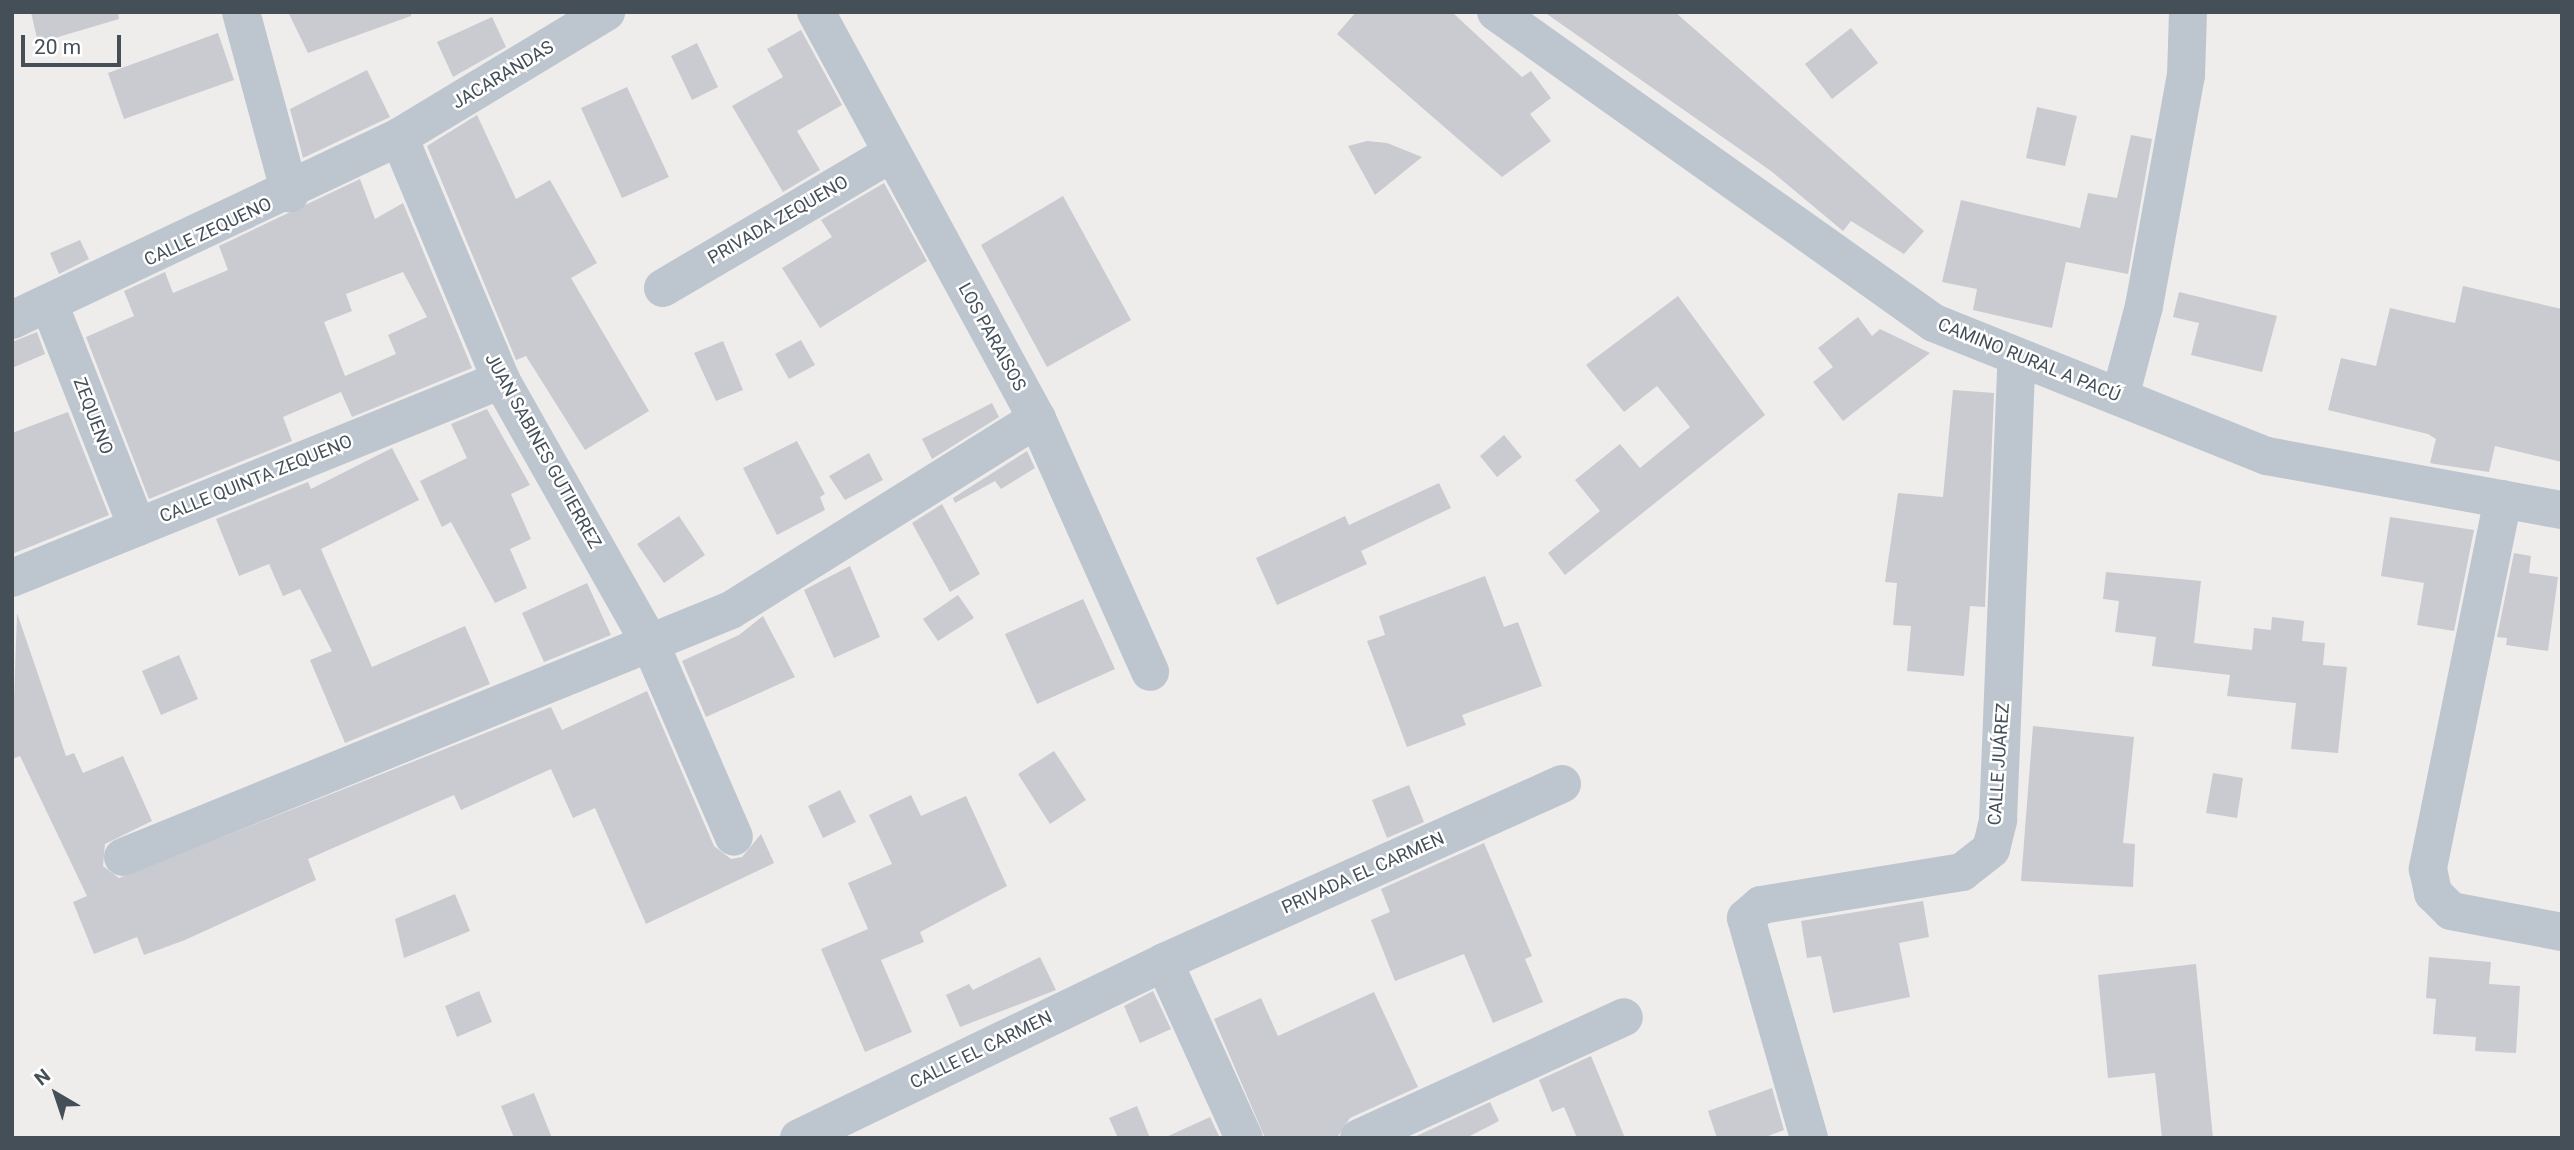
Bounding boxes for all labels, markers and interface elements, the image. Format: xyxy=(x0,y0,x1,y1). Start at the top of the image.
scale bar xyxy=(24,21,124,65)
text: 20 m xyxy=(34,35,81,59)
street label: JACARANDAS xyxy=(448,36,558,114)
street label: PRIVADA ZEQUENO xyxy=(704,171,852,269)
street label: CALLE ZEQUENO xyxy=(141,193,275,271)
street label: LOS PARAISOS xyxy=(953,279,1031,395)
street label: CAMINO RURAL A PACÚ xyxy=(1935,313,2123,407)
street label: JUAN SABINES GUTIERREZ xyxy=(480,349,606,553)
street label: ZEQUENO xyxy=(68,375,118,457)
street label: CALLE QUINTA ZEQUENO xyxy=(157,430,355,528)
street label: CALLE JUÁREZ xyxy=(1984,702,2014,826)
street label: PRIVADA EL CARMEN xyxy=(1278,827,1448,919)
street label: CALLE EL CARMEN xyxy=(906,1006,1056,1094)
north arrow xyxy=(21,1059,91,1129)
text: N xyxy=(30,1064,55,1090)

